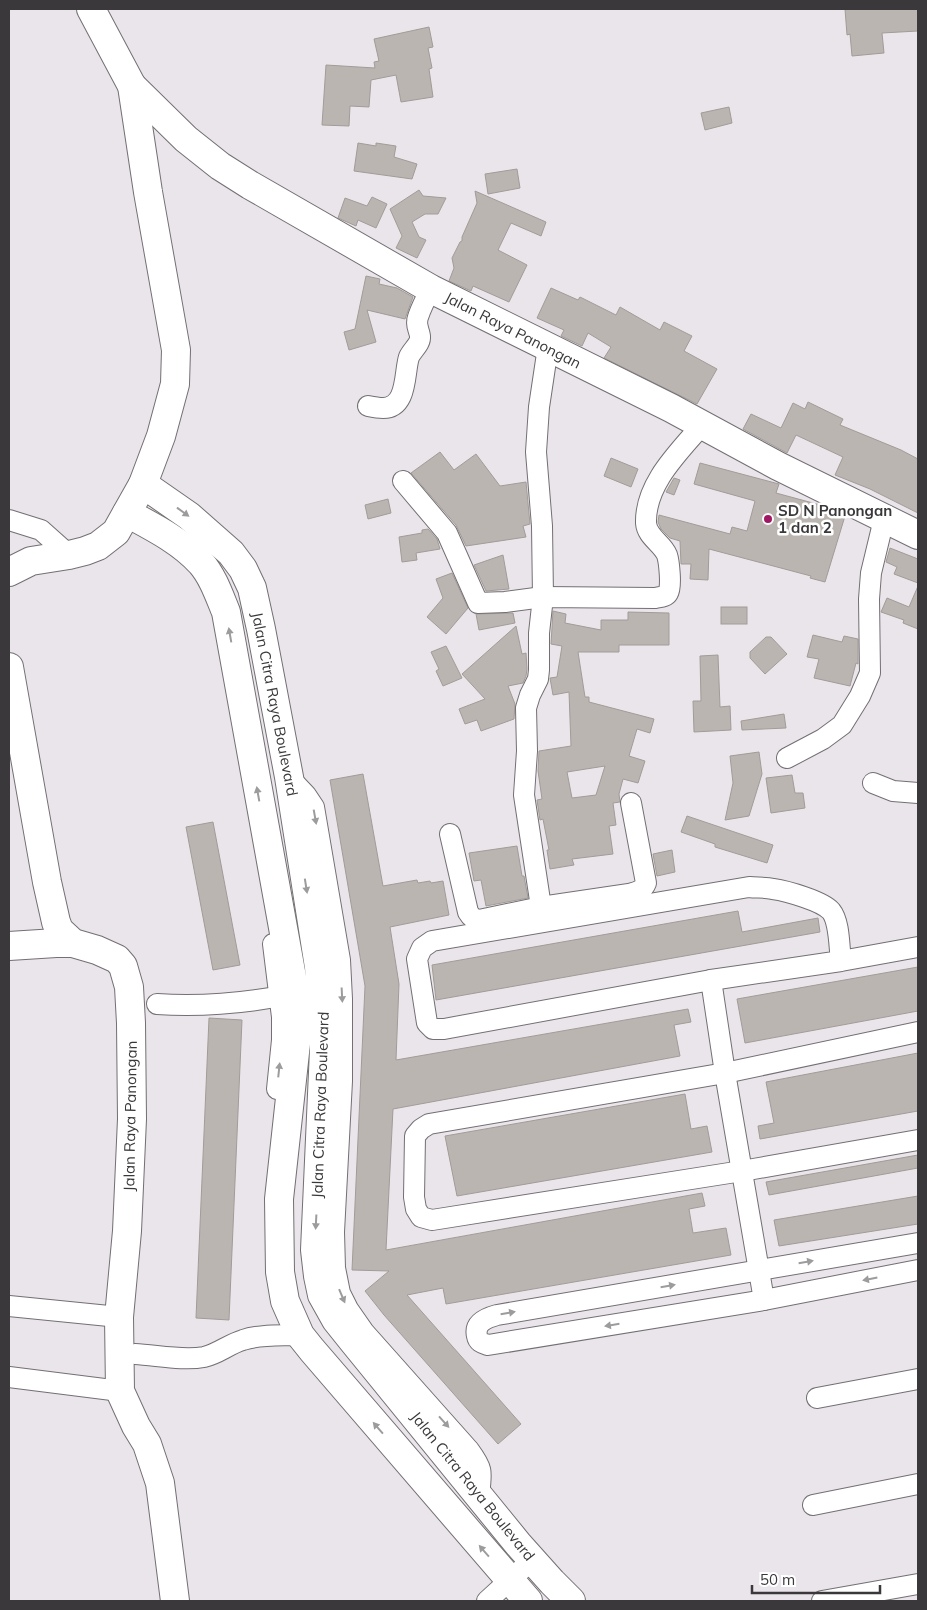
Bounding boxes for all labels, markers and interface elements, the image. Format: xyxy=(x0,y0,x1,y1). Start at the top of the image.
street label: Jalan Raya Panongan xyxy=(442,287,584,373)
place label: SD N Panongan 1 dan 2 xyxy=(778,501,892,537)
one-way arrow xyxy=(176,507,190,517)
marker: SD N Panongan 1 dan 2 xyxy=(762,513,774,525)
street label: Jalan Citra Raya Boulevard xyxy=(248,610,302,798)
one-way arrow xyxy=(225,626,233,642)
one-way arrow xyxy=(254,786,262,802)
one-way arrow xyxy=(312,810,320,826)
one-way arrow xyxy=(303,879,311,895)
one-way arrow xyxy=(338,987,346,1003)
street label: Jalan Citra Raya Boulevard xyxy=(307,1011,333,1199)
street label: Jalan Raya Panongan xyxy=(119,1041,141,1191)
one-way arrow xyxy=(275,1062,283,1078)
one-way arrow xyxy=(312,1215,320,1231)
one-way arrow xyxy=(798,1258,814,1266)
one-way arrow xyxy=(862,1276,878,1284)
one-way arrow xyxy=(660,1281,676,1289)
one-way arrow xyxy=(339,1289,347,1303)
one-way arrow xyxy=(500,1308,516,1316)
one-way arrow xyxy=(603,1321,619,1329)
street label: Jalan Citra Raya Boulevard xyxy=(407,1407,539,1565)
one-way arrow xyxy=(438,1415,450,1427)
one-way arrow xyxy=(373,1421,384,1434)
one-way arrow xyxy=(479,1545,490,1558)
scale bar xyxy=(752,1562,880,1594)
text: 50 m xyxy=(760,1570,795,1589)

